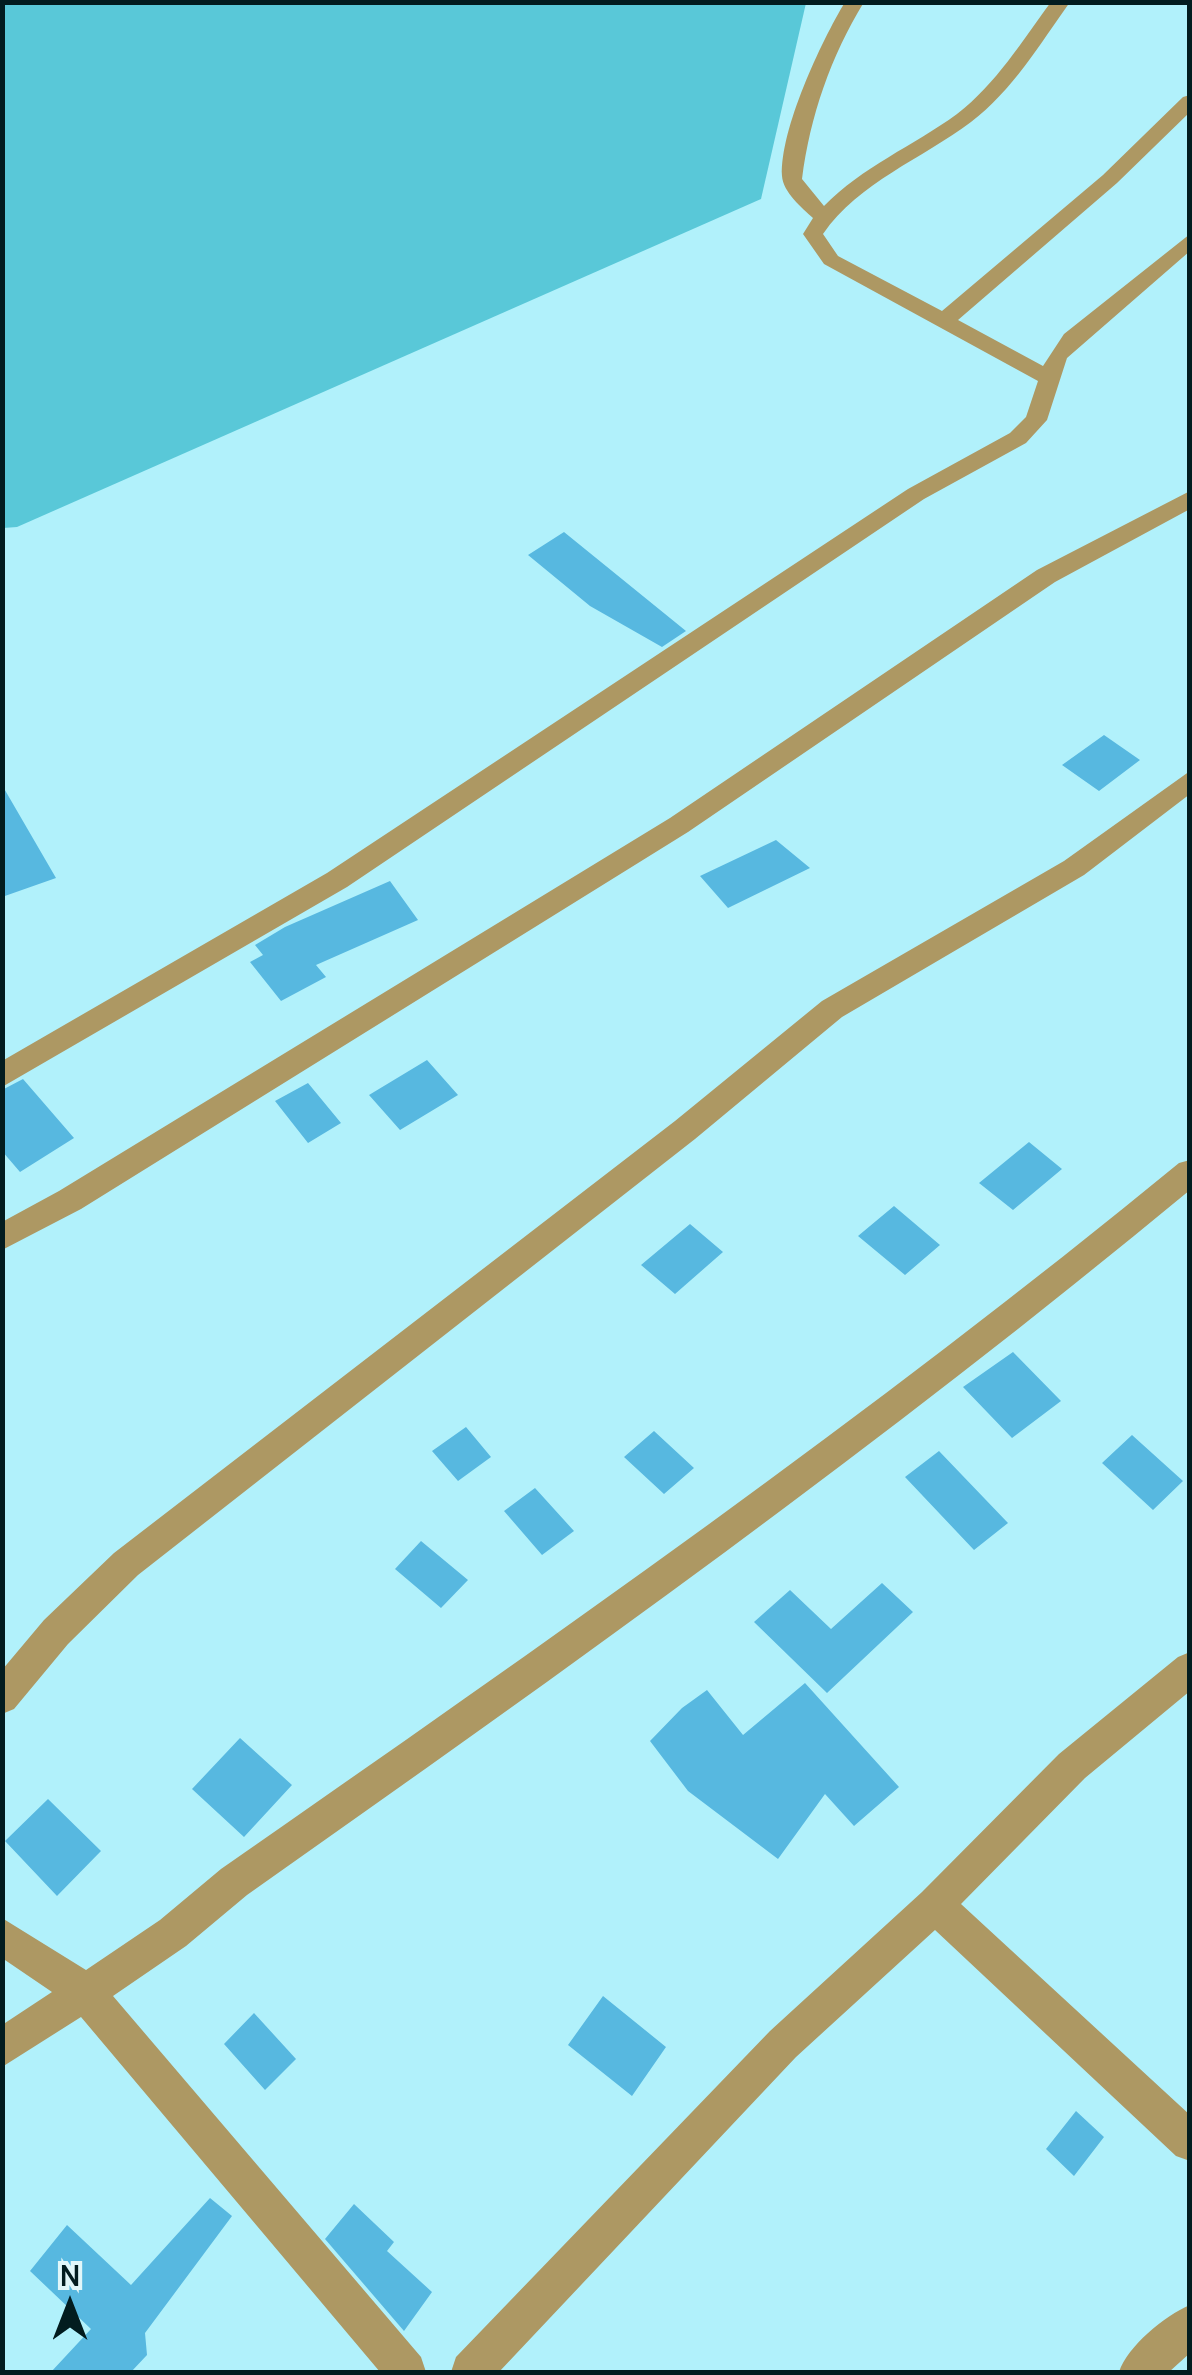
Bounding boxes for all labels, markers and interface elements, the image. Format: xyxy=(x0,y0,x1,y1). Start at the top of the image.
north arrow xyxy=(20,2255,120,2355)
text: N xyxy=(60,2256,80,2294)

